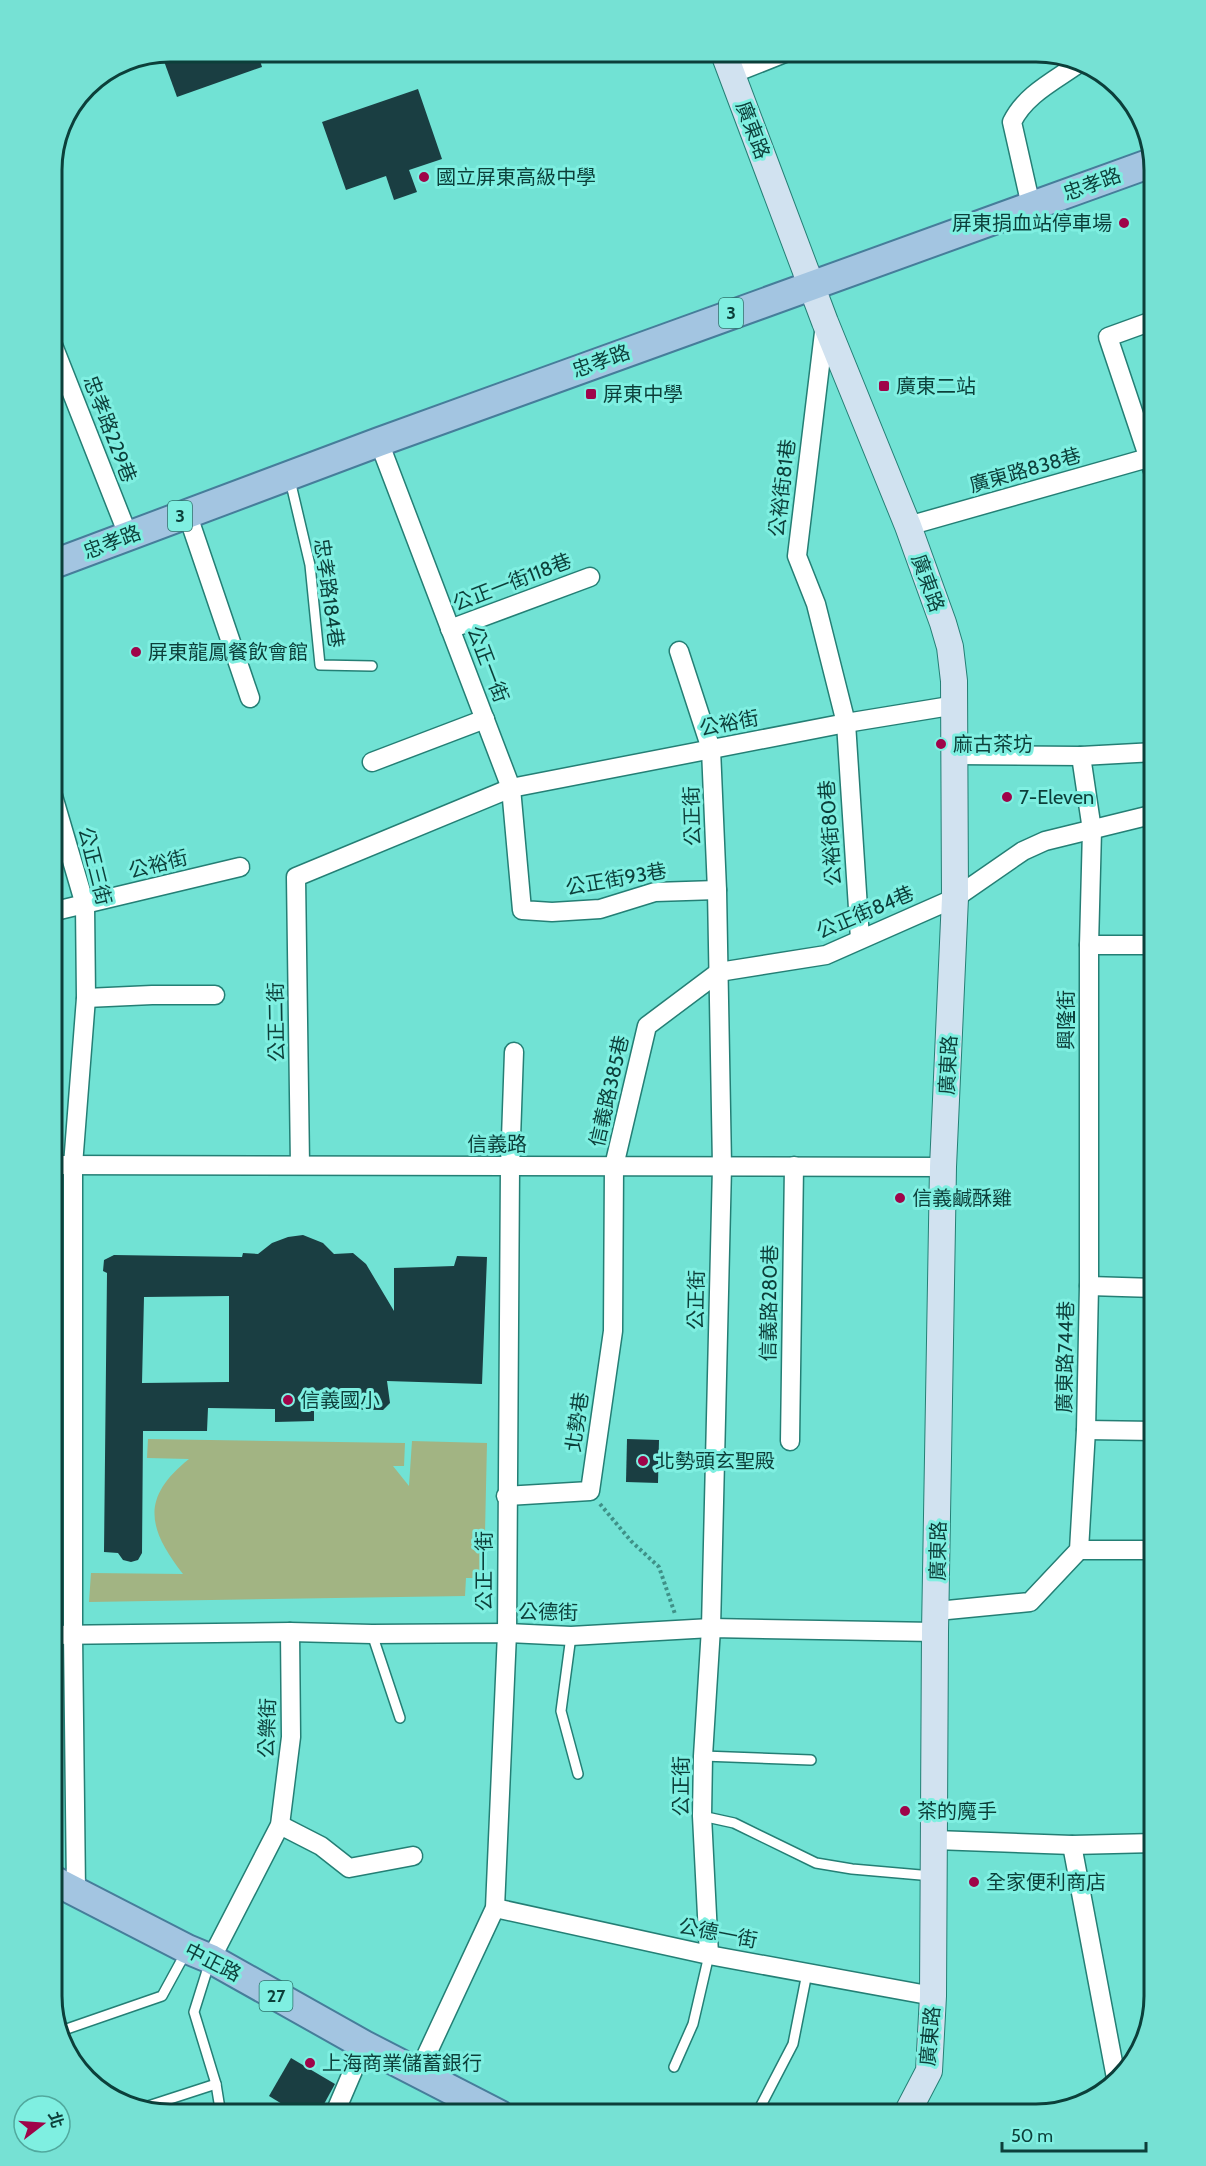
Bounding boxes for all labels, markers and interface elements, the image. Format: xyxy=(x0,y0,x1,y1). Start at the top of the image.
street label: 廣東路 xyxy=(731,98,775,162)
street label: 忠孝路 xyxy=(1060,162,1124,206)
place label: 國立屏東高級中學 xyxy=(436,165,596,189)
marker: 國立屏東高級中學 xyxy=(417,170,431,184)
place label: 屏東捐血站停車場 xyxy=(952,211,1112,235)
marker: 屏東捐血站停車場 xyxy=(1117,216,1131,230)
road number: 3 xyxy=(719,298,743,328)
street label: 忠孝路 xyxy=(569,339,633,383)
street label: 忠孝路229巷 xyxy=(79,372,141,486)
place label: 廣東二站 xyxy=(896,374,976,398)
marker: 廣東二站 xyxy=(877,379,891,393)
place label: 屏東中學 xyxy=(603,382,683,406)
marker: 屏東中學 xyxy=(584,387,598,401)
street label: 公裕街81巷 xyxy=(764,438,800,538)
street label: 廣東路838巷 xyxy=(966,443,1084,497)
road number: 3 xyxy=(168,501,192,531)
street label: 忠孝路 xyxy=(80,520,144,564)
street label: 忠孝路184巷 xyxy=(309,537,349,649)
street label: 公正一街118巷 xyxy=(449,548,575,616)
street label: 廣東路 xyxy=(906,551,950,615)
street label: 公正一街 xyxy=(462,622,514,706)
place label: 屏東龍鳳餐飲會館 xyxy=(148,640,308,664)
marker: 屏東龍鳳餐飲會館 xyxy=(129,645,143,659)
street label: 公裕街 xyxy=(697,705,761,741)
place label: 麻古茶坊 xyxy=(953,732,1033,756)
marker: 麻古茶坊 xyxy=(934,737,948,751)
street label: 公裕街80巷 xyxy=(814,779,846,887)
place label: 7-Eleven xyxy=(1019,785,1094,809)
street label: 公正街 xyxy=(679,786,705,846)
marker: 7-Eleven xyxy=(1000,790,1014,804)
street label: 公正三街 xyxy=(74,824,116,908)
street label: 公裕街 xyxy=(126,845,190,883)
street label: 公正街93巷 xyxy=(564,858,668,900)
street label: 公正街84巷 xyxy=(813,881,917,943)
street label: 公正二街 xyxy=(263,982,289,1062)
street label: 興隆街 xyxy=(1054,990,1078,1050)
street label: 信義路385巷 xyxy=(585,1033,633,1149)
street label: 廣東路 xyxy=(934,1034,962,1096)
street label: 信義路 xyxy=(467,1132,527,1156)
place label: 信義鹹酥雞 xyxy=(912,1186,1012,1210)
marker: 信義鹹酥雞 xyxy=(893,1191,907,1205)
street label: 信義路280巷 xyxy=(756,1245,782,1361)
street label: 公正街 xyxy=(683,1270,709,1330)
street label: 廣東路744巷 xyxy=(1052,1301,1078,1413)
place label: 信義國小 xyxy=(300,1388,380,1412)
street label: 北勢巷 xyxy=(561,1391,593,1453)
marker: 信義國小 xyxy=(281,1393,295,1407)
place label: 北勢頭玄聖殿 xyxy=(655,1449,775,1473)
marker: 北勢頭玄聖殿 xyxy=(636,1454,650,1468)
street label: 廣東路 xyxy=(925,1521,951,1581)
street label: 公正一街 xyxy=(472,1531,496,1611)
street label: 公德街 xyxy=(518,1599,578,1625)
street label: 公樂街 xyxy=(254,1698,280,1758)
street label: 公正街 xyxy=(669,1756,693,1816)
place label: 茶的魔手 xyxy=(917,1799,997,1823)
marker: 茶的魔手 xyxy=(898,1804,912,1818)
place label: 全家便利商店 xyxy=(986,1870,1106,1894)
marker: 全家便利商店 xyxy=(967,1875,981,1889)
street label: 公德一街 xyxy=(676,1914,760,1952)
street label: 中正路 xyxy=(181,1938,245,1986)
road number: 27 xyxy=(260,1981,292,2011)
street label: 廣東路 xyxy=(915,2005,945,2067)
place label: 上海商業儲蓄銀行 xyxy=(322,2051,482,2075)
marker: 上海商業儲蓄銀行 xyxy=(303,2056,317,2070)
north arrow xyxy=(12,2094,72,2154)
text: 北 xyxy=(44,2109,67,2130)
scale bar xyxy=(1002,2115,1146,2153)
text: 50 m xyxy=(1011,2125,1053,2147)

